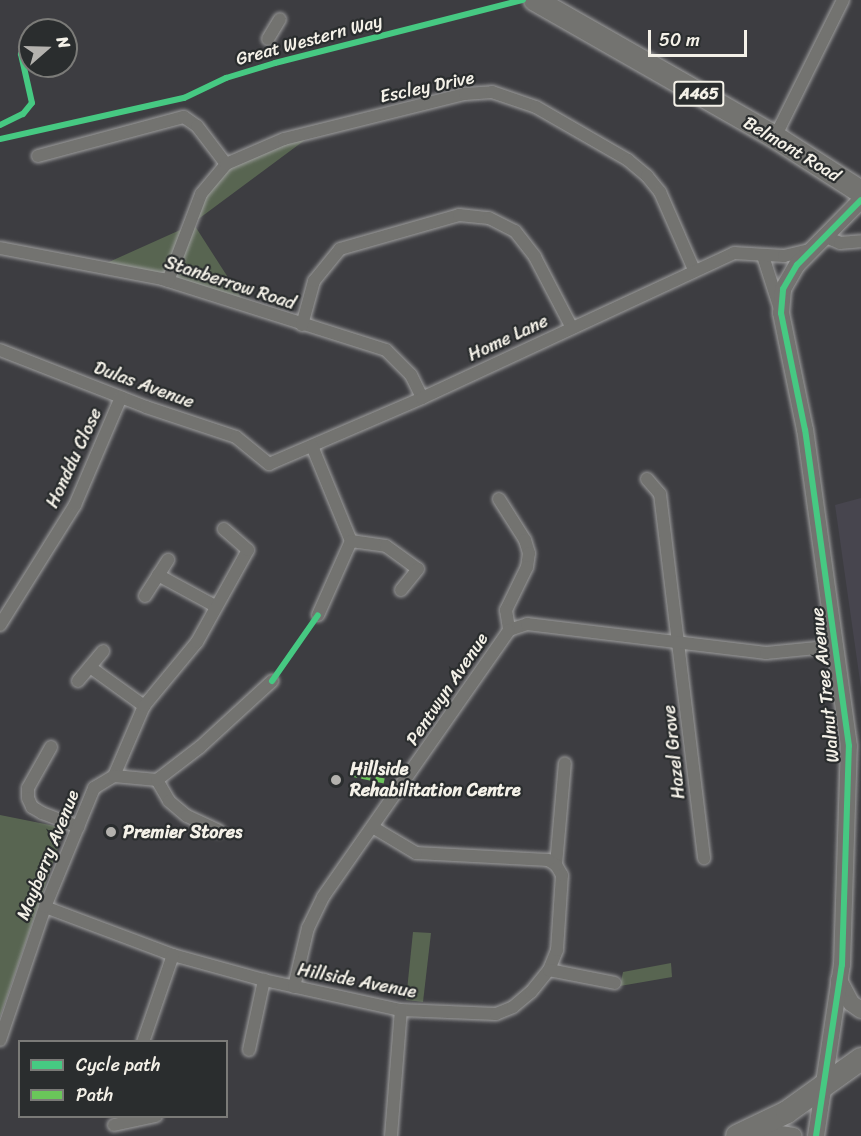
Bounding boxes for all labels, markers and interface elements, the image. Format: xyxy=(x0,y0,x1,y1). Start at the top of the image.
street label: Great Western Way xyxy=(233,10,385,70)
north arrow xyxy=(18,18,78,78)
scale bar xyxy=(651,18,750,56)
text: 50 m xyxy=(659,24,700,56)
text: N xyxy=(48,32,79,53)
street label: Escley Drive xyxy=(378,66,476,108)
road number: A465 xyxy=(672,81,726,107)
street label: Belmont Road xyxy=(739,112,845,186)
street label: Stanberrow Road xyxy=(162,252,298,314)
street label: Home Lane xyxy=(464,310,552,366)
street label: Dulas Avenue xyxy=(91,357,197,413)
street label: Honddu Close xyxy=(41,405,107,511)
street label: Walnut Tree Avenue xyxy=(806,606,844,764)
street label: Pentwyn Avenue xyxy=(401,629,493,749)
street label: Hazel Grove xyxy=(658,704,690,800)
place label: Hillside Rehabilitation Centre xyxy=(350,759,521,802)
marker: Hillside Rehabilitation Centre xyxy=(327,771,345,789)
street label: Mayberry Avenue xyxy=(12,787,84,923)
place label: Premier Stores xyxy=(123,821,242,843)
marker: Premier Stores xyxy=(104,825,118,839)
street label: Hillside Avenue xyxy=(296,959,418,1003)
legend xyxy=(18,1040,228,1118)
text: Cycle path xyxy=(76,1049,160,1081)
text: Path xyxy=(76,1079,113,1111)

